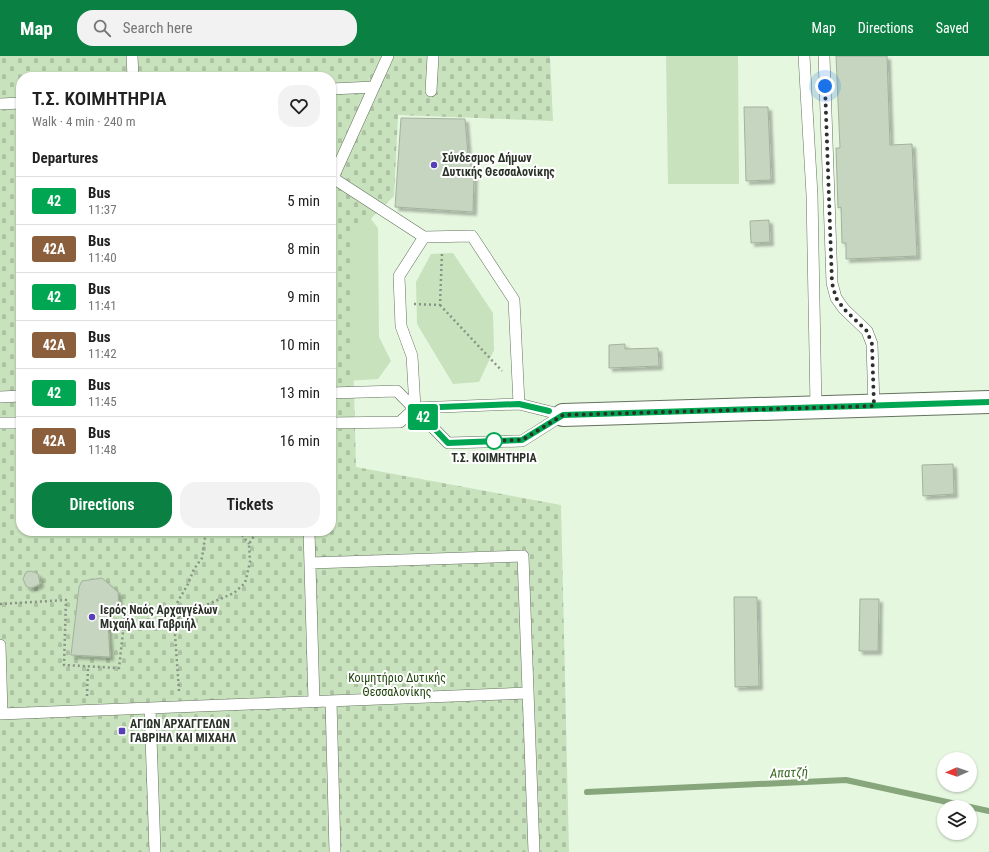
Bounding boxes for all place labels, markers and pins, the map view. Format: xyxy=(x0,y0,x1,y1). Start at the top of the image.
place label: Σύνδεσμος Δήμων Δυτικής Θεσσαλονίκης xyxy=(442,151,555,179)
marker: Σύνδεσμος Δήμων Δυτικής Θεσσαλονίκης xyxy=(429,160,439,170)
marker: Τ.Σ. ΚΟΙΜΗΤΗΡΙΑ xyxy=(485,432,503,450)
place label: Τ.Σ. ΚΟΙΜΗΤΗΡΙΑ xyxy=(451,451,538,465)
place label: Ιερός Ναός Αρχαγγέλων Μιχαήλ και Γαβριήλ xyxy=(100,603,218,632)
marker: Ιερός Ναός Αρχαγγέλων Μιχαήλ και Γαβριήλ xyxy=(87,612,97,622)
place label: ΑΓΙΩΝ ΑΡΧΑΓΓΕΛΩΝ ΓΑΒΡΙΗΛ ΚΑΙ ΜΙΧΑΗΛ xyxy=(130,717,236,745)
marker: ΑΓΙΩΝ ΑΡΧΑΓΓΕΛΩΝ ΓΑΒΡΙΗΛ ΚΑΙ ΜΙΧΑΗΛ xyxy=(117,726,127,736)

